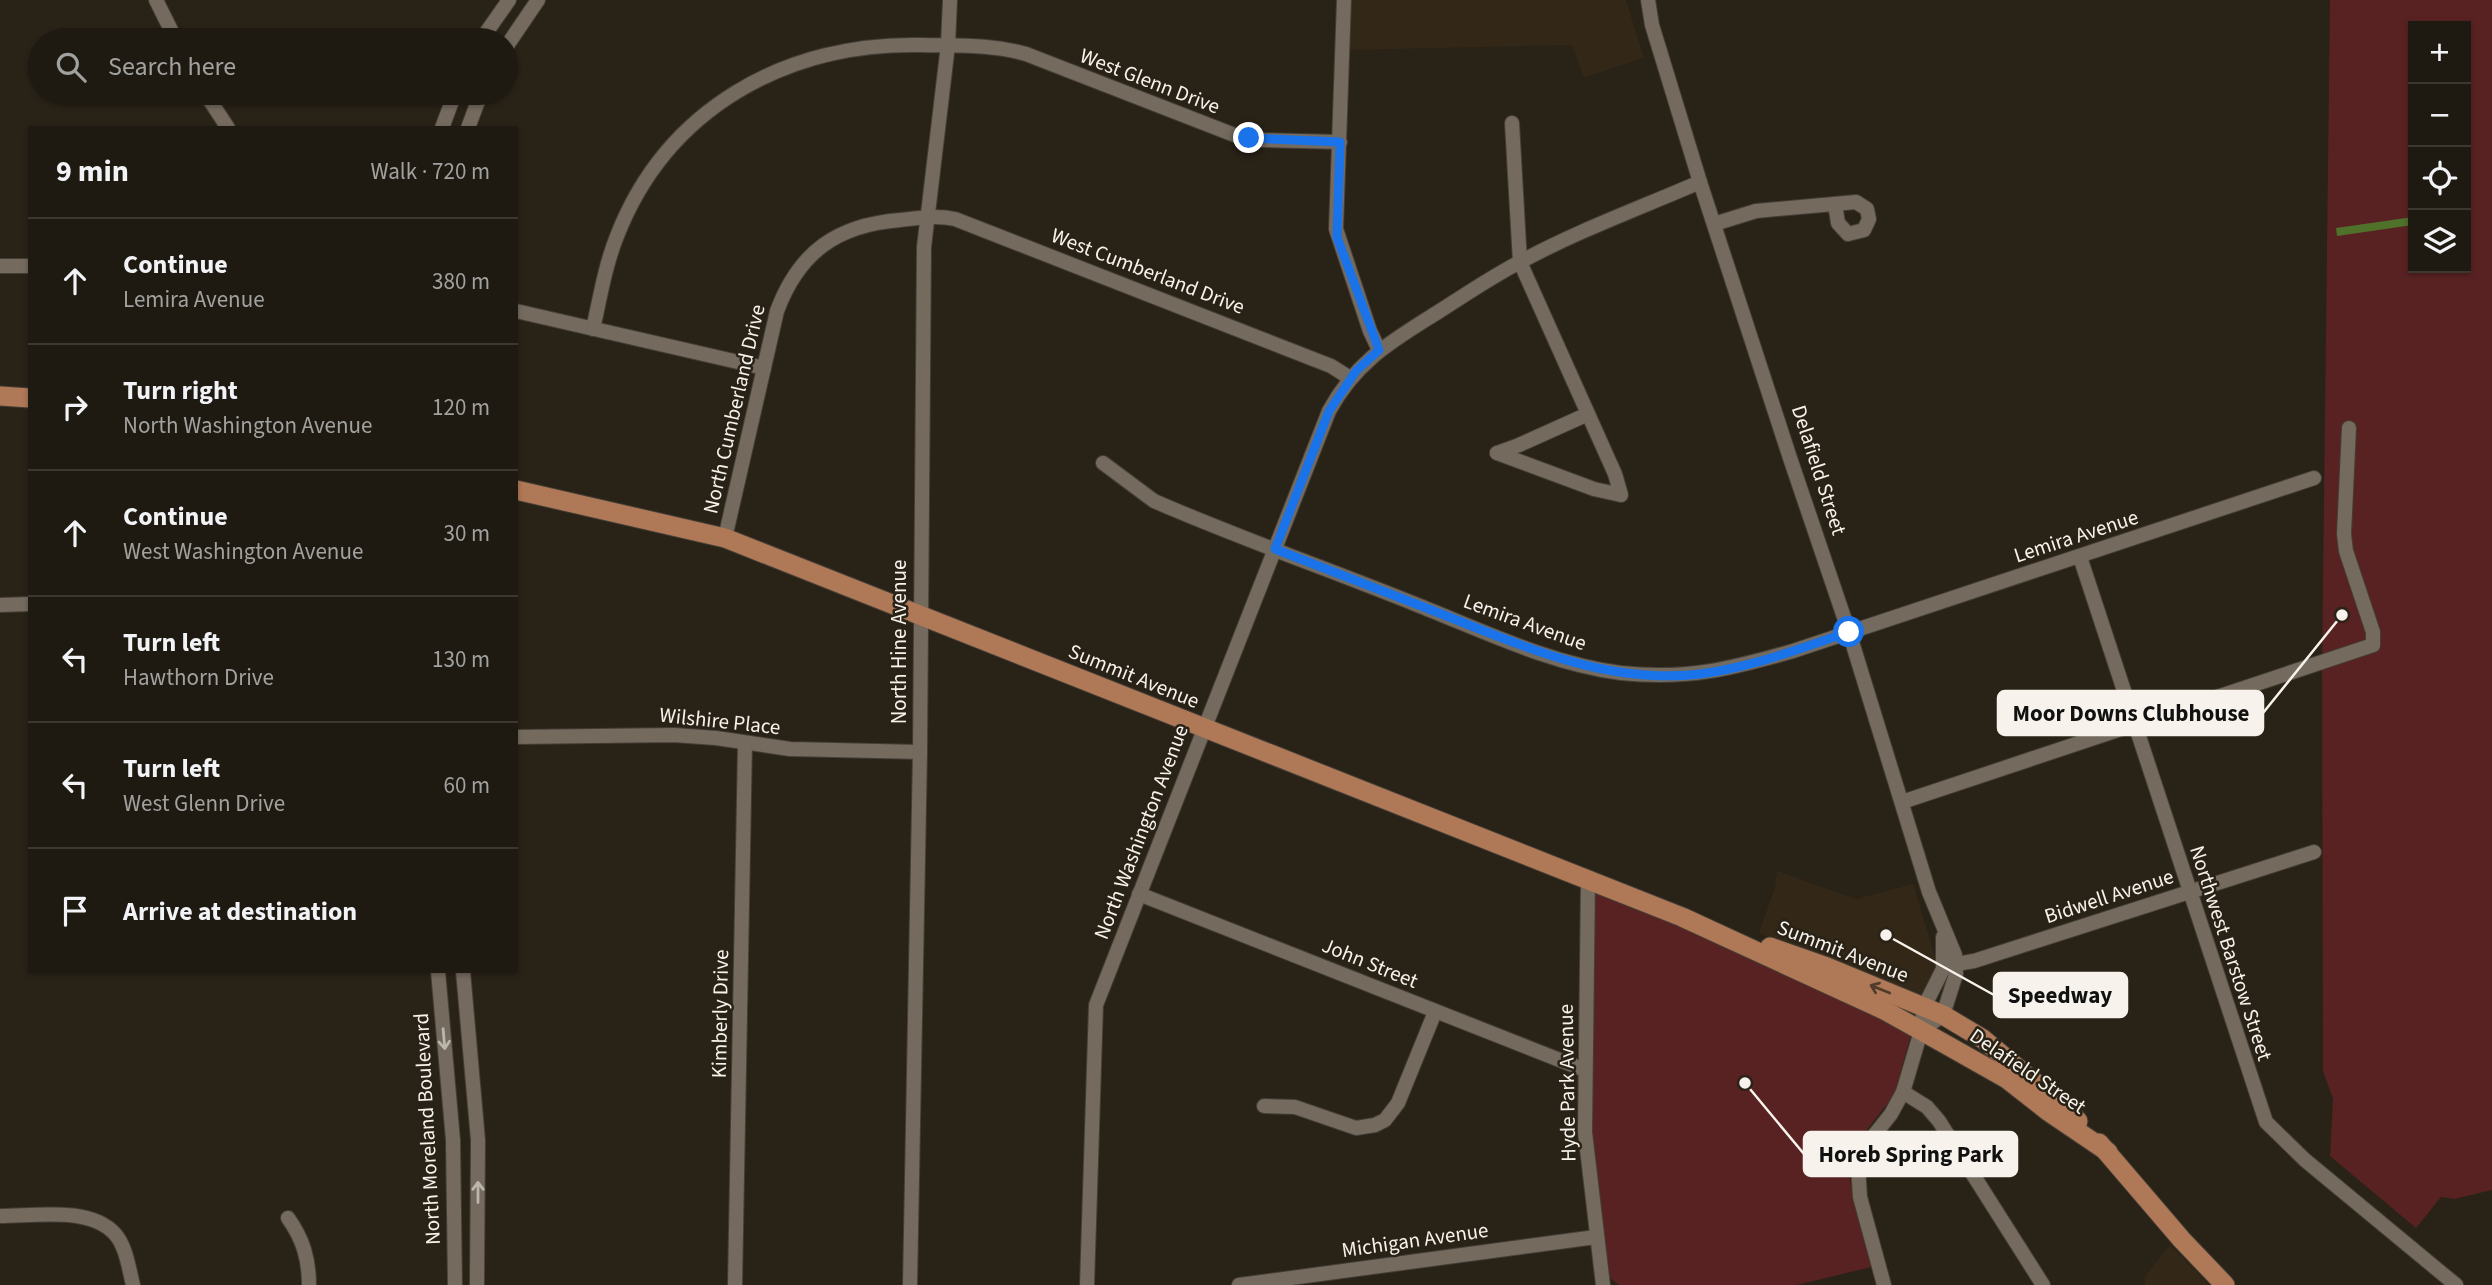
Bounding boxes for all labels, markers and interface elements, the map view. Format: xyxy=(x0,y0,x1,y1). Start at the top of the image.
map controls xyxy=(2408,21,2471,273)
button: + xyxy=(2408,21,2471,84)
search box xyxy=(28,28,518,105)
street label: West Glenn Drive xyxy=(1076,40,1224,122)
icon: search xyxy=(52,48,90,86)
text: Search here xyxy=(108,48,236,85)
button: − xyxy=(2408,84,2471,147)
route end xyxy=(1233,122,1264,153)
button: locate xyxy=(2408,147,2471,210)
text: 9 min xyxy=(56,150,129,193)
text: Walk · 720 m xyxy=(371,155,490,188)
button: layers xyxy=(2408,210,2471,273)
street label: West Cumberland Drive xyxy=(1047,220,1249,322)
text: Continue xyxy=(123,246,228,283)
icon: ahead xyxy=(56,262,94,300)
text: 380 m xyxy=(432,265,490,298)
text: Lemira Avenue xyxy=(123,283,265,316)
street label: North Cumberland Drive xyxy=(695,302,773,516)
text: Turn right xyxy=(123,372,238,409)
icon: right xyxy=(56,388,94,426)
text: 120 m xyxy=(432,391,490,424)
street label: Delafield Street xyxy=(1784,401,1854,539)
text: North Washington Avenue xyxy=(123,409,372,442)
text: Continue xyxy=(123,498,228,535)
street label: Lemira Avenue xyxy=(2010,502,2142,570)
icon: ahead xyxy=(56,514,94,552)
text: 30 m xyxy=(443,517,490,550)
text: West Washington Avenue xyxy=(123,535,363,568)
street label: North Hine Avenue xyxy=(884,560,914,724)
street label: Lemira Avenue xyxy=(1459,586,1591,658)
route start xyxy=(1833,616,1864,647)
text: Turn left xyxy=(123,624,220,661)
street label: Summit Avenue xyxy=(1064,636,1204,716)
icon: left xyxy=(56,640,94,678)
text: 130 m xyxy=(432,643,490,676)
text: Hawthorn Drive xyxy=(123,661,274,694)
callout: Moor Downs Clubhouse xyxy=(1998,691,2263,735)
text: Moor Downs Clubhouse xyxy=(2012,697,2250,730)
street label: Wilshire Place xyxy=(658,700,782,742)
street label: North Washington Avenue xyxy=(1086,720,1196,944)
text: Turn left xyxy=(123,750,220,787)
icon: left xyxy=(56,766,94,804)
text: 60 m xyxy=(443,769,490,802)
text: West Glenn Drive xyxy=(123,787,285,820)
street label: Northwest Barstow Street xyxy=(2182,842,2280,1064)
street label: Bidwell Avenue xyxy=(2041,861,2177,931)
icon: arrive xyxy=(56,892,94,930)
text: Arrive at destination xyxy=(123,893,357,930)
street label: Summit Avenue xyxy=(1773,912,1913,990)
street label: John Street xyxy=(1317,930,1423,996)
street label: Kimberly Drive xyxy=(704,949,736,1079)
callout: Speedway xyxy=(1994,973,2127,1017)
text: Speedway xyxy=(2008,979,2112,1012)
one-way arrow xyxy=(1870,981,1892,994)
street label: Hyde Park Avenue xyxy=(1551,1004,1583,1162)
street label: North Moreland Boulevard xyxy=(406,1012,448,1246)
street label: Delafield Street xyxy=(1964,1021,2092,1121)
one-way arrow xyxy=(438,1027,451,1050)
callout: Horeb Spring Park xyxy=(1804,1132,2017,1176)
text: Horeb Spring Park xyxy=(1818,1138,2004,1171)
one-way arrow xyxy=(471,1181,485,1204)
street label: Michigan Avenue xyxy=(1340,1215,1490,1265)

